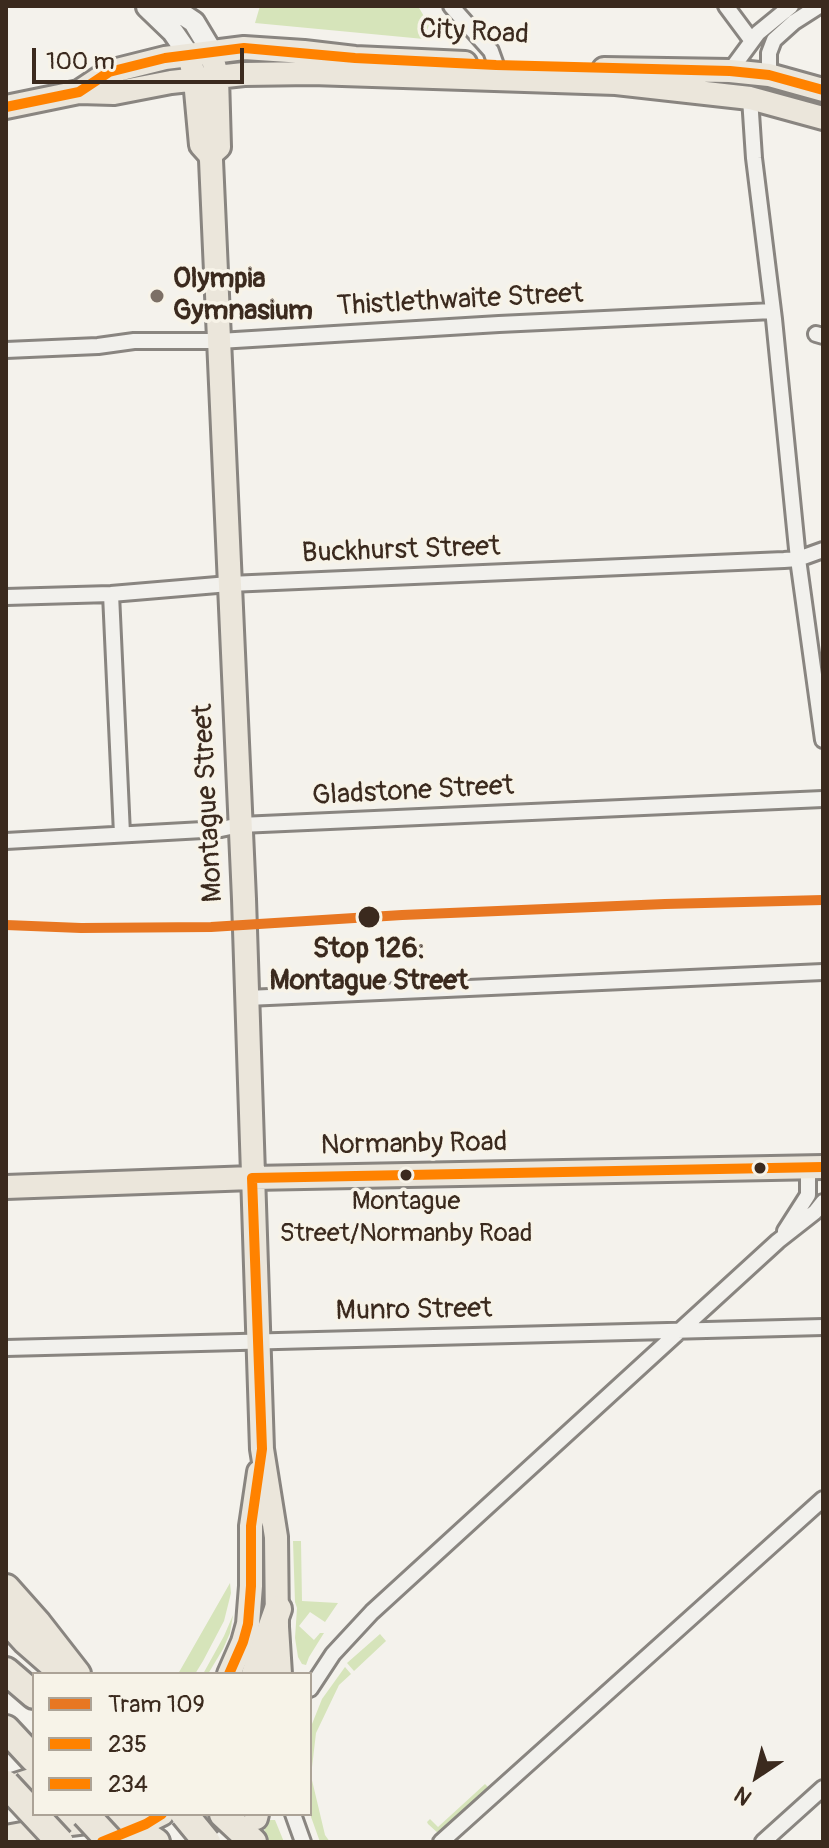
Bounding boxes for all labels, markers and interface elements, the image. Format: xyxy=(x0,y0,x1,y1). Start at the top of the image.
street label: City Road xyxy=(418,13,530,53)
scale bar xyxy=(36,32,248,82)
text: 100 m xyxy=(46,47,115,76)
place label: Olympia Gymnasium xyxy=(173,263,313,329)
street label: Thistlethwaite Street xyxy=(336,278,584,324)
marker: Olympia Gymnasium xyxy=(148,287,166,305)
street label: Buckhurst Street xyxy=(301,531,501,571)
street label: Montague Street xyxy=(187,703,231,903)
street label: Gladstone Street xyxy=(311,770,515,814)
marker: Stop 126: Montague Street xyxy=(356,904,382,930)
place label: Stop 126: Montague Street xyxy=(270,933,468,999)
street label: Normanby Road xyxy=(320,1127,508,1163)
unlabelled marker xyxy=(752,1160,768,1176)
marker: Montague Street/Normanby Road xyxy=(398,1167,414,1183)
place label: Montague Street/Normanby Road xyxy=(279,1186,533,1248)
street label: Munro Street xyxy=(335,1293,493,1329)
legend xyxy=(32,1672,312,1816)
text: Tram 109 xyxy=(108,1690,205,1719)
text: 235 xyxy=(108,1730,147,1759)
north arrow xyxy=(717,1736,797,1816)
text: 234 xyxy=(108,1770,148,1799)
text: N xyxy=(729,1780,757,1811)

